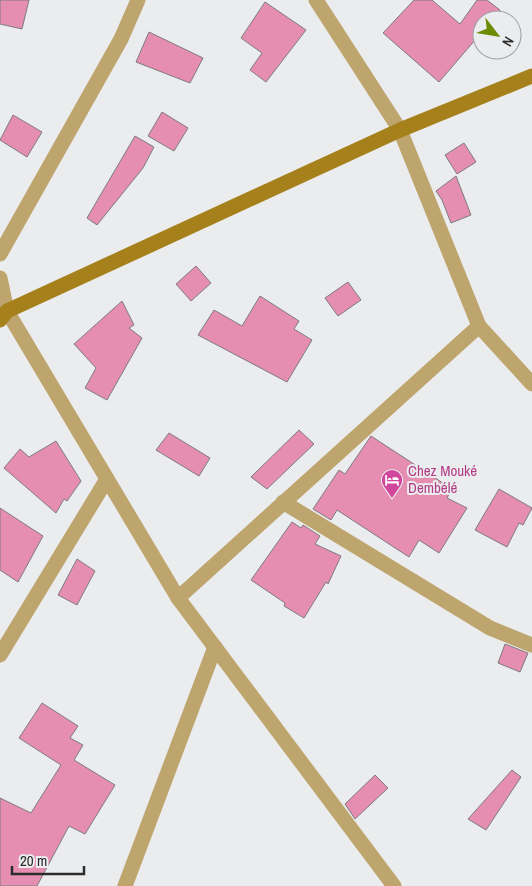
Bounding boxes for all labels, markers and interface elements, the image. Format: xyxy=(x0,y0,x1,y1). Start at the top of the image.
north arrow xyxy=(472,10,522,60)
text: N xyxy=(498,34,518,50)
place label: Chez Mouké Dembélé xyxy=(408,460,477,498)
hotel icon: Chez Mouké Dembélé xyxy=(380,468,404,499)
scale bar xyxy=(12,844,85,876)
text: 20 m xyxy=(20,850,47,871)

